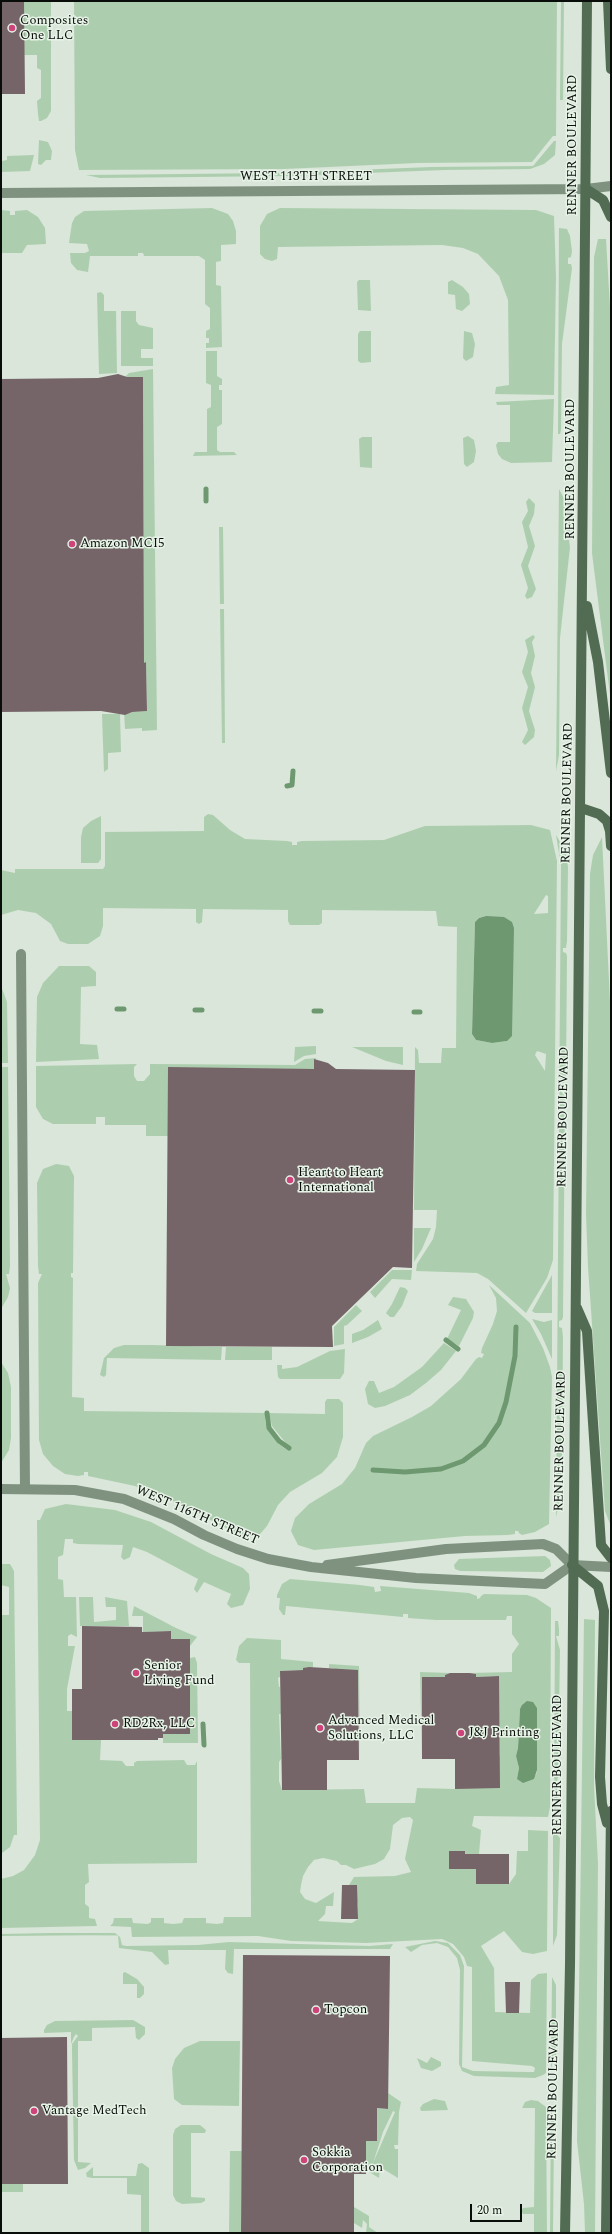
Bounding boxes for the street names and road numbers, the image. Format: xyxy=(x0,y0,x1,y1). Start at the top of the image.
street label: RENNER BOULEVARD xyxy=(565,75,581,215)
street label: WEST 113TH STREET xyxy=(240,169,372,185)
street label: RENNER BOULEVARD xyxy=(563,399,579,539)
street label: RENNER BOULEVARD xyxy=(559,722,577,864)
street label: RENNER BOULEVARD xyxy=(555,1046,573,1188)
street label: RENNER BOULEVARD xyxy=(552,1370,570,1512)
street label: WEST 116TH STREET xyxy=(133,1483,261,1549)
street label: RENNER BOULEVARD xyxy=(550,1695,566,1835)
street label: RENNER BOULEVARD xyxy=(545,2018,563,2160)

